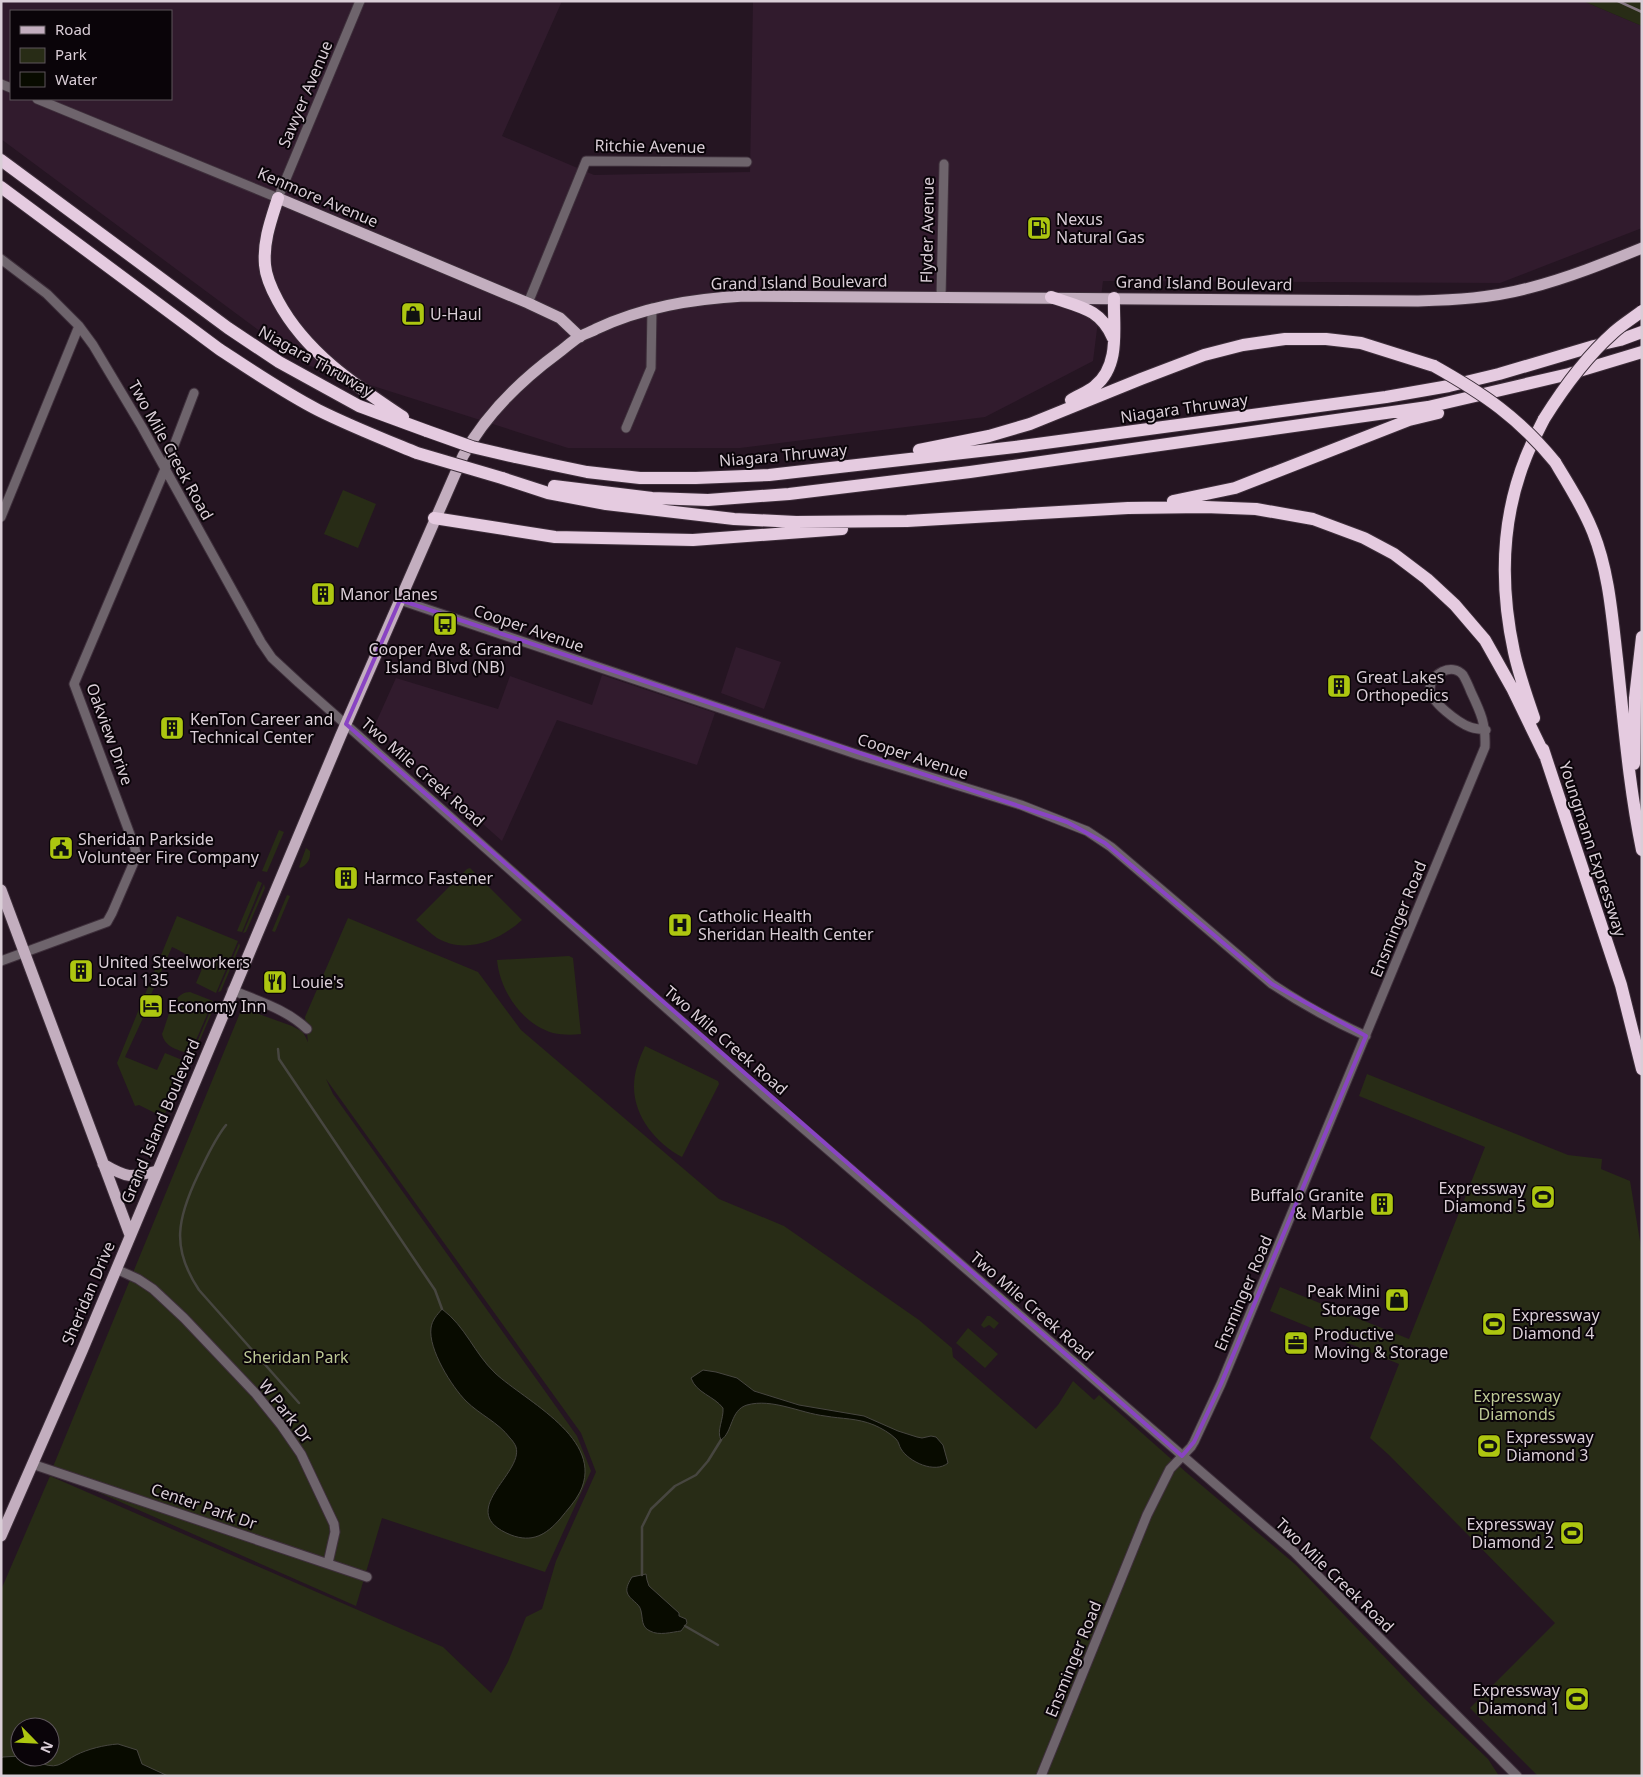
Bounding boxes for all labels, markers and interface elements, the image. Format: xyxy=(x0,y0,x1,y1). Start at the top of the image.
legend xyxy=(10,10,172,100)
text: Road xyxy=(55,19,91,39)
street label: Sawyer Avenue xyxy=(273,37,337,151)
text: Park xyxy=(55,44,87,64)
text: Water xyxy=(55,69,97,89)
street label: Ritchie Avenue xyxy=(594,134,706,158)
street label: Kenmore Avenue xyxy=(254,162,382,232)
street label: Flyder Avenue xyxy=(915,177,939,283)
place label: Nexus Natural Gas xyxy=(1056,208,1145,248)
fuel station icon: Nexus Natural Gas xyxy=(1026,215,1052,241)
street label: Grand Island Boulevard xyxy=(710,269,888,295)
street label: Grand Island Boulevard xyxy=(1115,270,1293,296)
shop icon: U-Haul xyxy=(400,301,426,327)
place label: U-Haul xyxy=(430,303,482,325)
street label: Niagara Thruway xyxy=(254,320,378,402)
street label: Two Mile Creek Road xyxy=(123,376,219,524)
street label: Niagara Thruway xyxy=(1119,388,1250,428)
street label: Niagara Thruway xyxy=(718,438,849,472)
building icon: Manor Lanes xyxy=(310,581,336,607)
place label: Manor Lanes xyxy=(340,583,438,605)
street label: Cooper Avenue xyxy=(471,599,587,657)
bus stop icon: Cooper Ave & Grand Island Blvd (NB) xyxy=(432,611,458,637)
place label: Cooper Ave & Grand Island Blvd (NB) xyxy=(368,638,522,678)
place label: Great Lakes Orthopedics xyxy=(1356,666,1449,706)
building icon: Great Lakes Orthopedics xyxy=(1326,673,1352,699)
street label: Oakview Drive xyxy=(81,680,139,788)
place label: KenTon Career and Technical Center xyxy=(190,708,333,748)
street label: Two Mile Creek Road xyxy=(357,712,489,832)
building icon: KenTon Career and Technical Center xyxy=(159,715,185,741)
street label: Cooper Avenue xyxy=(855,728,971,784)
street label: Youngmann Expressway xyxy=(1554,759,1632,940)
place label: Sheridan Parkside Volunteer Fire Company xyxy=(78,828,260,868)
public building icon: Sheridan Parkside Volunteer Fire Company xyxy=(48,835,74,861)
street label: Ensminger Road xyxy=(1365,858,1431,980)
building icon: Harmco Fastener xyxy=(333,865,359,891)
place label: Harmco Fastener xyxy=(364,867,494,889)
place label: Catholic Health Sheridan Health Center xyxy=(698,905,874,945)
hospital icon: Catholic Health Sheridan Health Center xyxy=(667,912,693,938)
place label: United Steelworkers Local 135 xyxy=(98,951,250,991)
building icon: United Steelworkers Local 135 xyxy=(68,958,94,984)
restaurant icon: Louie's xyxy=(262,969,288,995)
place label: Louie's xyxy=(292,971,344,993)
street label: Two Mile Creek Road xyxy=(660,980,792,1100)
hotel icon: Economy Inn xyxy=(138,993,164,1019)
place label: Economy Inn xyxy=(168,995,266,1017)
street label: Grand Island Boulevard xyxy=(115,1035,205,1207)
place label: Expressway Diamond 5 xyxy=(1438,1177,1527,1217)
place label: Buffalo Granite & Marble xyxy=(1250,1184,1364,1224)
sports icon: Expressway Diamond 5 xyxy=(1530,1184,1556,1210)
building icon: Buffalo Granite & Marble xyxy=(1369,1191,1395,1217)
street label: Ensminger Road xyxy=(1209,1232,1277,1354)
street label: Sheridan Drive xyxy=(56,1238,120,1348)
street label: Two Mile Creek Road xyxy=(966,1246,1098,1366)
place label: Peak Mini Storage xyxy=(1307,1280,1380,1320)
shop icon: Peak Mini Storage xyxy=(1384,1287,1410,1313)
place label: Expressway Diamond 4 xyxy=(1512,1304,1600,1344)
sports icon: Expressway Diamond 4 xyxy=(1481,1311,1507,1337)
place label: Productive Moving & Storage xyxy=(1314,1323,1448,1363)
office icon: Productive Moving & Storage xyxy=(1283,1330,1309,1356)
park label: Sheridan Park xyxy=(243,1346,349,1368)
street label: W Park Dr xyxy=(254,1375,318,1448)
park label: Expressway Diamonds xyxy=(1473,1385,1562,1425)
place label: Expressway Diamond 3 xyxy=(1506,1426,1594,1466)
sports icon: Expressway Diamond 3 xyxy=(1476,1433,1502,1459)
street label: Center Park Dr xyxy=(148,1478,260,1535)
street label: Two Mile Creek Road xyxy=(1271,1513,1399,1637)
place label: Expressway Diamond 2 xyxy=(1466,1513,1555,1553)
sports icon: Expressway Diamond 2 xyxy=(1559,1520,1585,1546)
street label: Ensminger Road xyxy=(1040,1598,1106,1720)
place label: Expressway Diamond 1 xyxy=(1472,1679,1561,1719)
sports icon: Expressway Diamond 1 xyxy=(1564,1686,1590,1712)
north arrow xyxy=(10,1717,60,1767)
text: N xyxy=(36,1738,58,1757)

